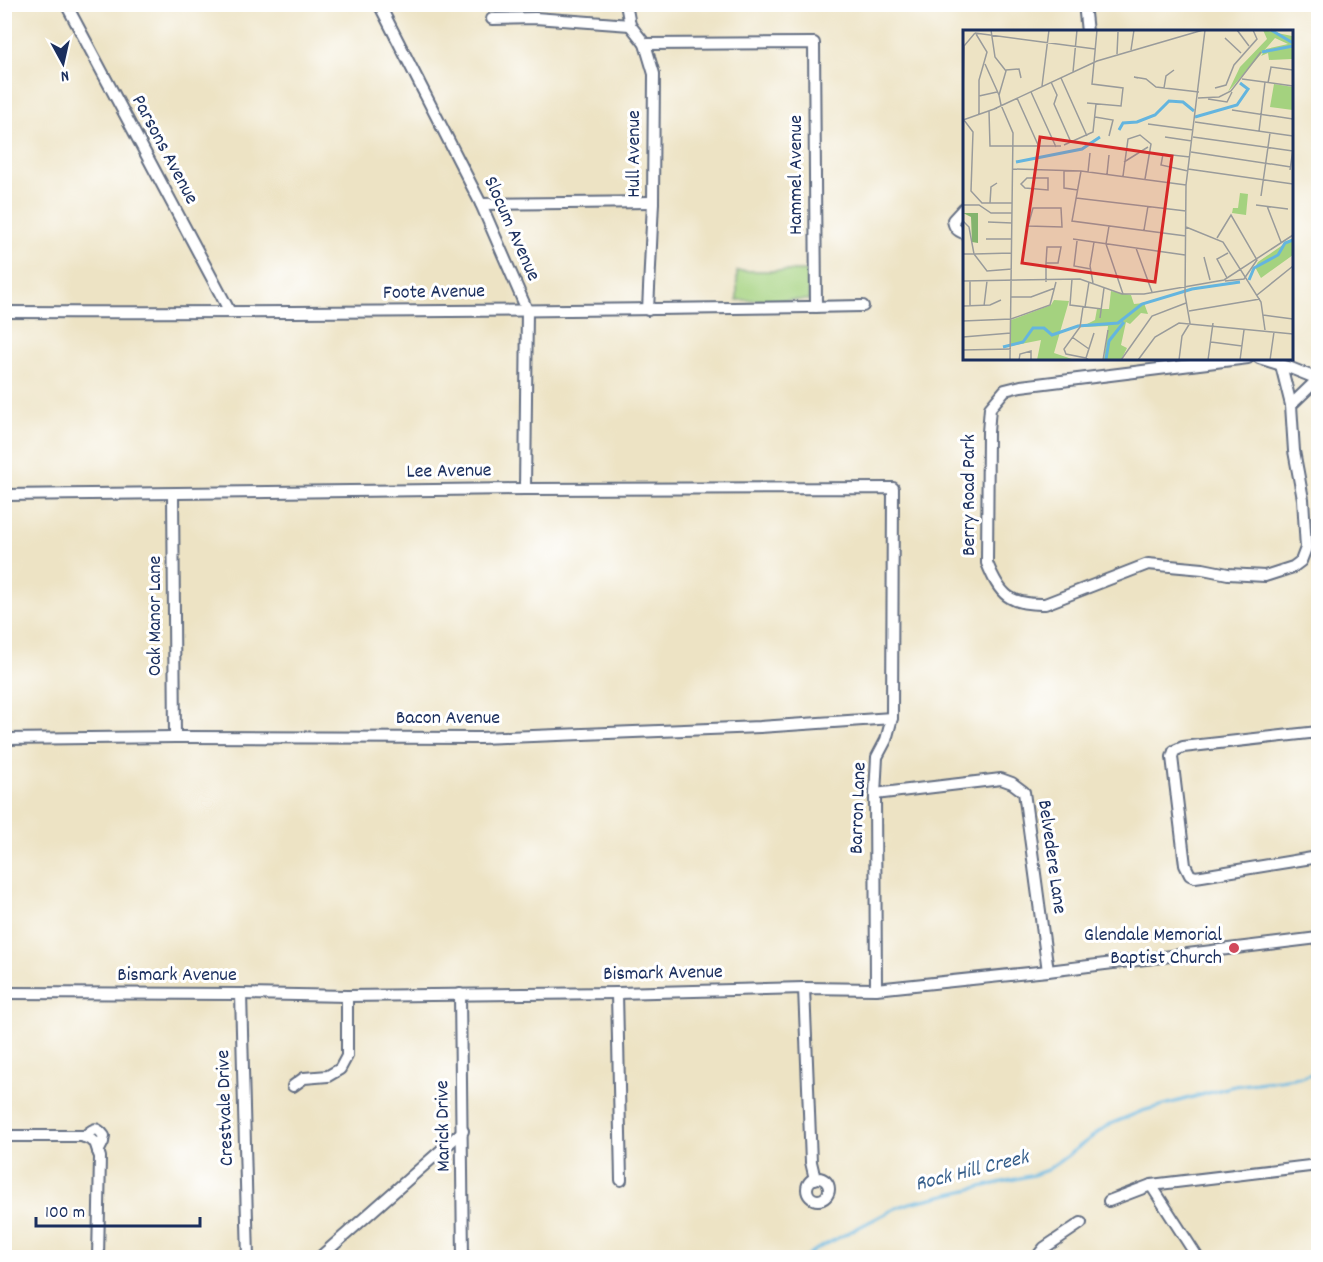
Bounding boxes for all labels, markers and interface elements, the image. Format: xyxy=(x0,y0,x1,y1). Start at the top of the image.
inset map xyxy=(963,30,1293,360)
north arrow xyxy=(33,33,93,93)
text: N xyxy=(59,63,70,87)
street label: Parsons Avenue xyxy=(123,90,205,210)
street label: Hull Avenue xyxy=(621,110,649,198)
street label: Hammel Avenue xyxy=(783,115,811,235)
street label: Slocum Avenue xyxy=(475,172,547,286)
street label: Foote Avenue xyxy=(383,278,486,308)
street label: Berry Road Park xyxy=(956,434,984,556)
street label: Lee Avenue xyxy=(406,457,492,487)
street label: Oak Manor Lane xyxy=(142,556,170,676)
street label: Bacon Avenue xyxy=(396,705,500,733)
street label: Barron Lane xyxy=(843,761,875,854)
street label: Belvedere Lane xyxy=(1029,798,1073,916)
place label: Glendale Memorial Baptist Church xyxy=(1084,922,1222,973)
marker: Glendale Memorial Baptist Church xyxy=(1227,941,1241,955)
street label: Bismark Avenue xyxy=(603,959,723,989)
street label: Bismark Avenue xyxy=(117,962,237,990)
street label: Crestvale Drive xyxy=(210,1049,242,1167)
street label: Marick Drive xyxy=(429,1080,459,1172)
water label: Rock Hill Creek xyxy=(912,1143,1034,1201)
scale bar xyxy=(36,1190,200,1228)
text: 100 m xyxy=(45,1201,85,1226)

